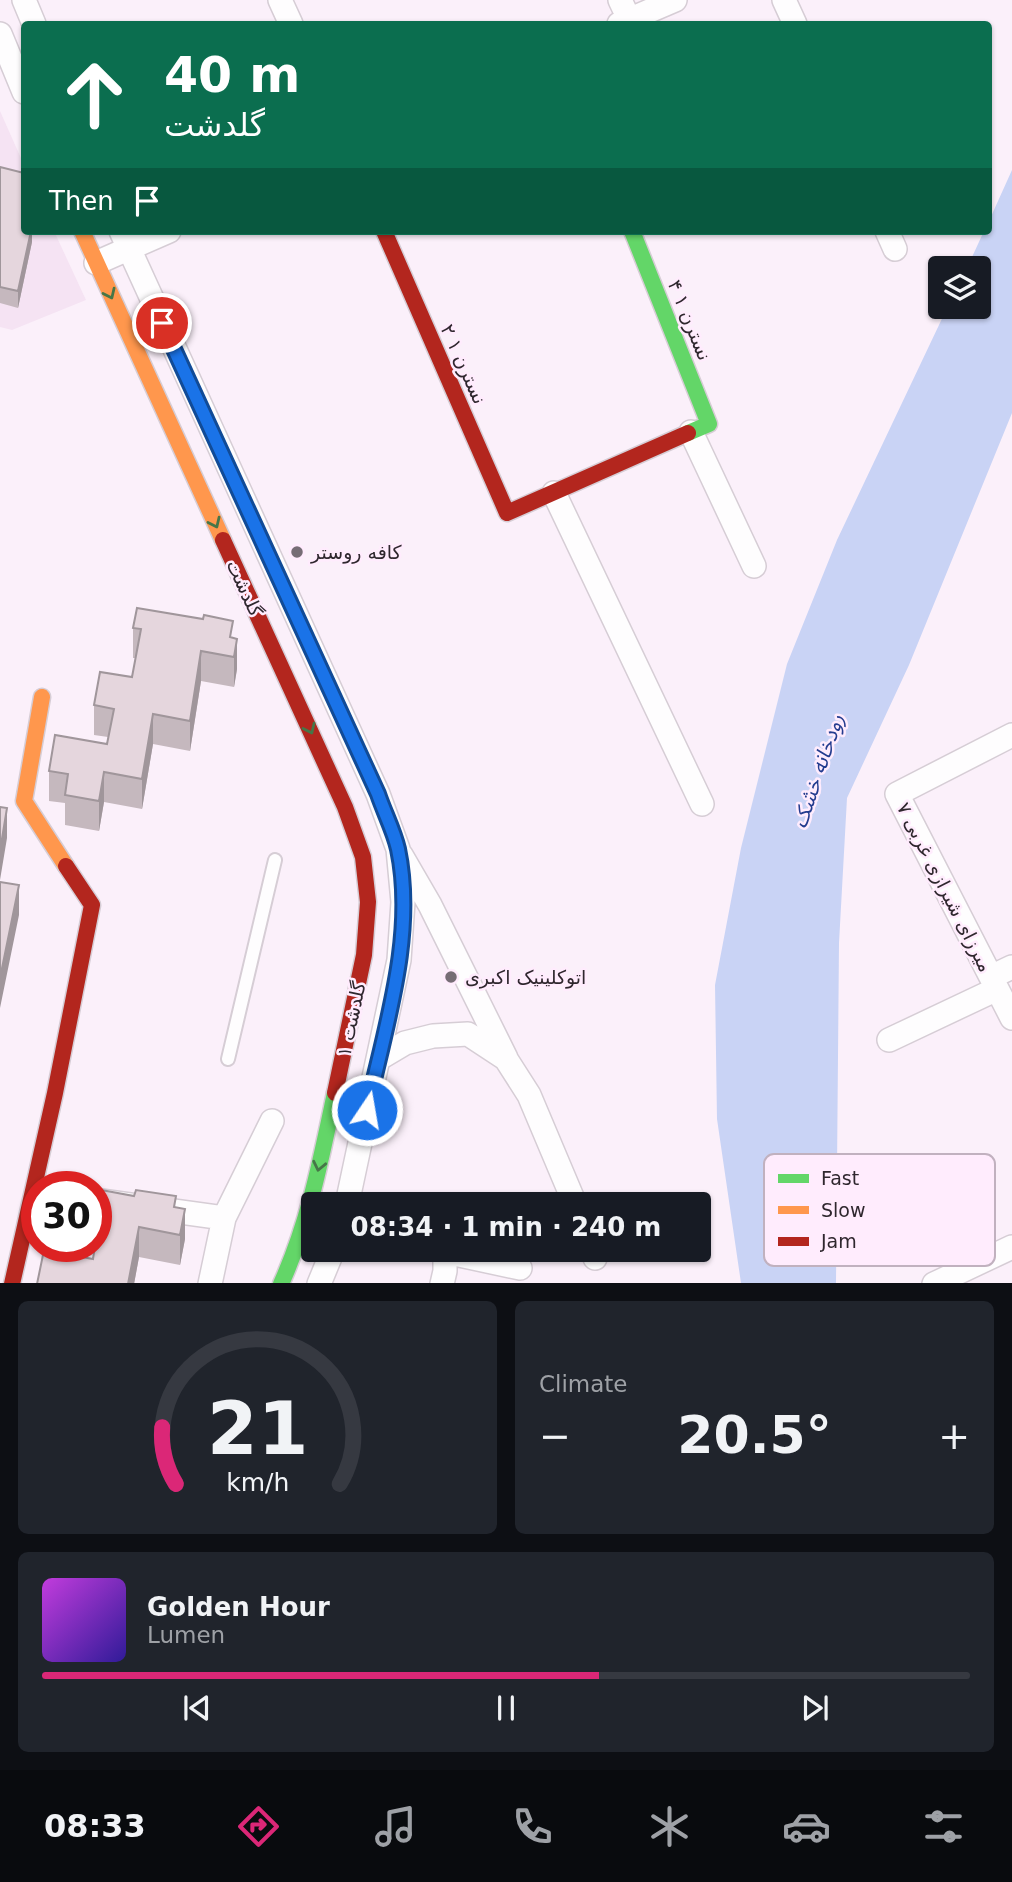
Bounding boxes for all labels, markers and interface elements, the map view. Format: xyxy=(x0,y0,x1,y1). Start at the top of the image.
text: 40 m xyxy=(164,47,300,104)
icon: ahead xyxy=(49,49,140,140)
text: گلدشت xyxy=(164,106,265,144)
icon: arrive xyxy=(128,182,166,220)
text: Then xyxy=(49,186,114,216)
map controls xyxy=(928,256,991,319)
button: layers xyxy=(928,256,991,319)
street label: ۴ نسترن ۱ xyxy=(663,277,716,364)
one-way arrow xyxy=(102,286,116,299)
pin xyxy=(132,293,192,353)
icon: arrive xyxy=(143,304,181,342)
street label: ۲ نسترن ۱ xyxy=(436,321,491,408)
one-way arrow xyxy=(207,515,221,528)
place label: کافه روستر xyxy=(310,541,403,564)
marker: کافه روستر xyxy=(289,544,305,560)
street label: گلدشت xyxy=(222,556,268,621)
water label: رودخانه خشک xyxy=(787,711,849,831)
one-way arrow xyxy=(302,722,316,735)
street label: ۷ میرزای شیرازی غربی xyxy=(892,799,997,976)
place label: اتوکلینیک اکبری xyxy=(465,966,586,989)
marker: اتوکلینیک اکبری xyxy=(443,969,459,985)
street label: گلدشت ۱ xyxy=(332,979,370,1059)
position arrow xyxy=(330,1073,404,1147)
legend xyxy=(764,1154,995,1266)
one-way arrow xyxy=(313,1160,328,1172)
text: Fast xyxy=(821,1167,859,1189)
speed limit sign: 30 xyxy=(21,1171,112,1262)
text: Slow xyxy=(821,1199,866,1221)
text: 08:34 · 1 min · 240 m xyxy=(351,1212,661,1242)
text: Jam xyxy=(820,1230,857,1252)
text: Climate xyxy=(539,1371,628,1397)
text: 21 xyxy=(207,1386,308,1471)
text: 20.5° xyxy=(677,1405,832,1465)
text: − xyxy=(539,1414,571,1458)
text: + xyxy=(938,1414,970,1458)
text: km/h xyxy=(226,1467,289,1496)
text: Golden Hour xyxy=(147,1592,330,1622)
text: Lumen xyxy=(147,1622,225,1648)
icon: previous xyxy=(178,1689,216,1727)
icon: pause xyxy=(487,1689,525,1727)
icon: next xyxy=(796,1689,834,1727)
icon: directions xyxy=(234,1802,283,1851)
icon: music xyxy=(371,1802,420,1851)
icon: phone xyxy=(508,1802,557,1851)
icon: climate xyxy=(645,1802,694,1851)
icon: car xyxy=(782,1802,831,1851)
icon: filters xyxy=(919,1802,968,1851)
text: 08:33 xyxy=(44,1807,146,1845)

